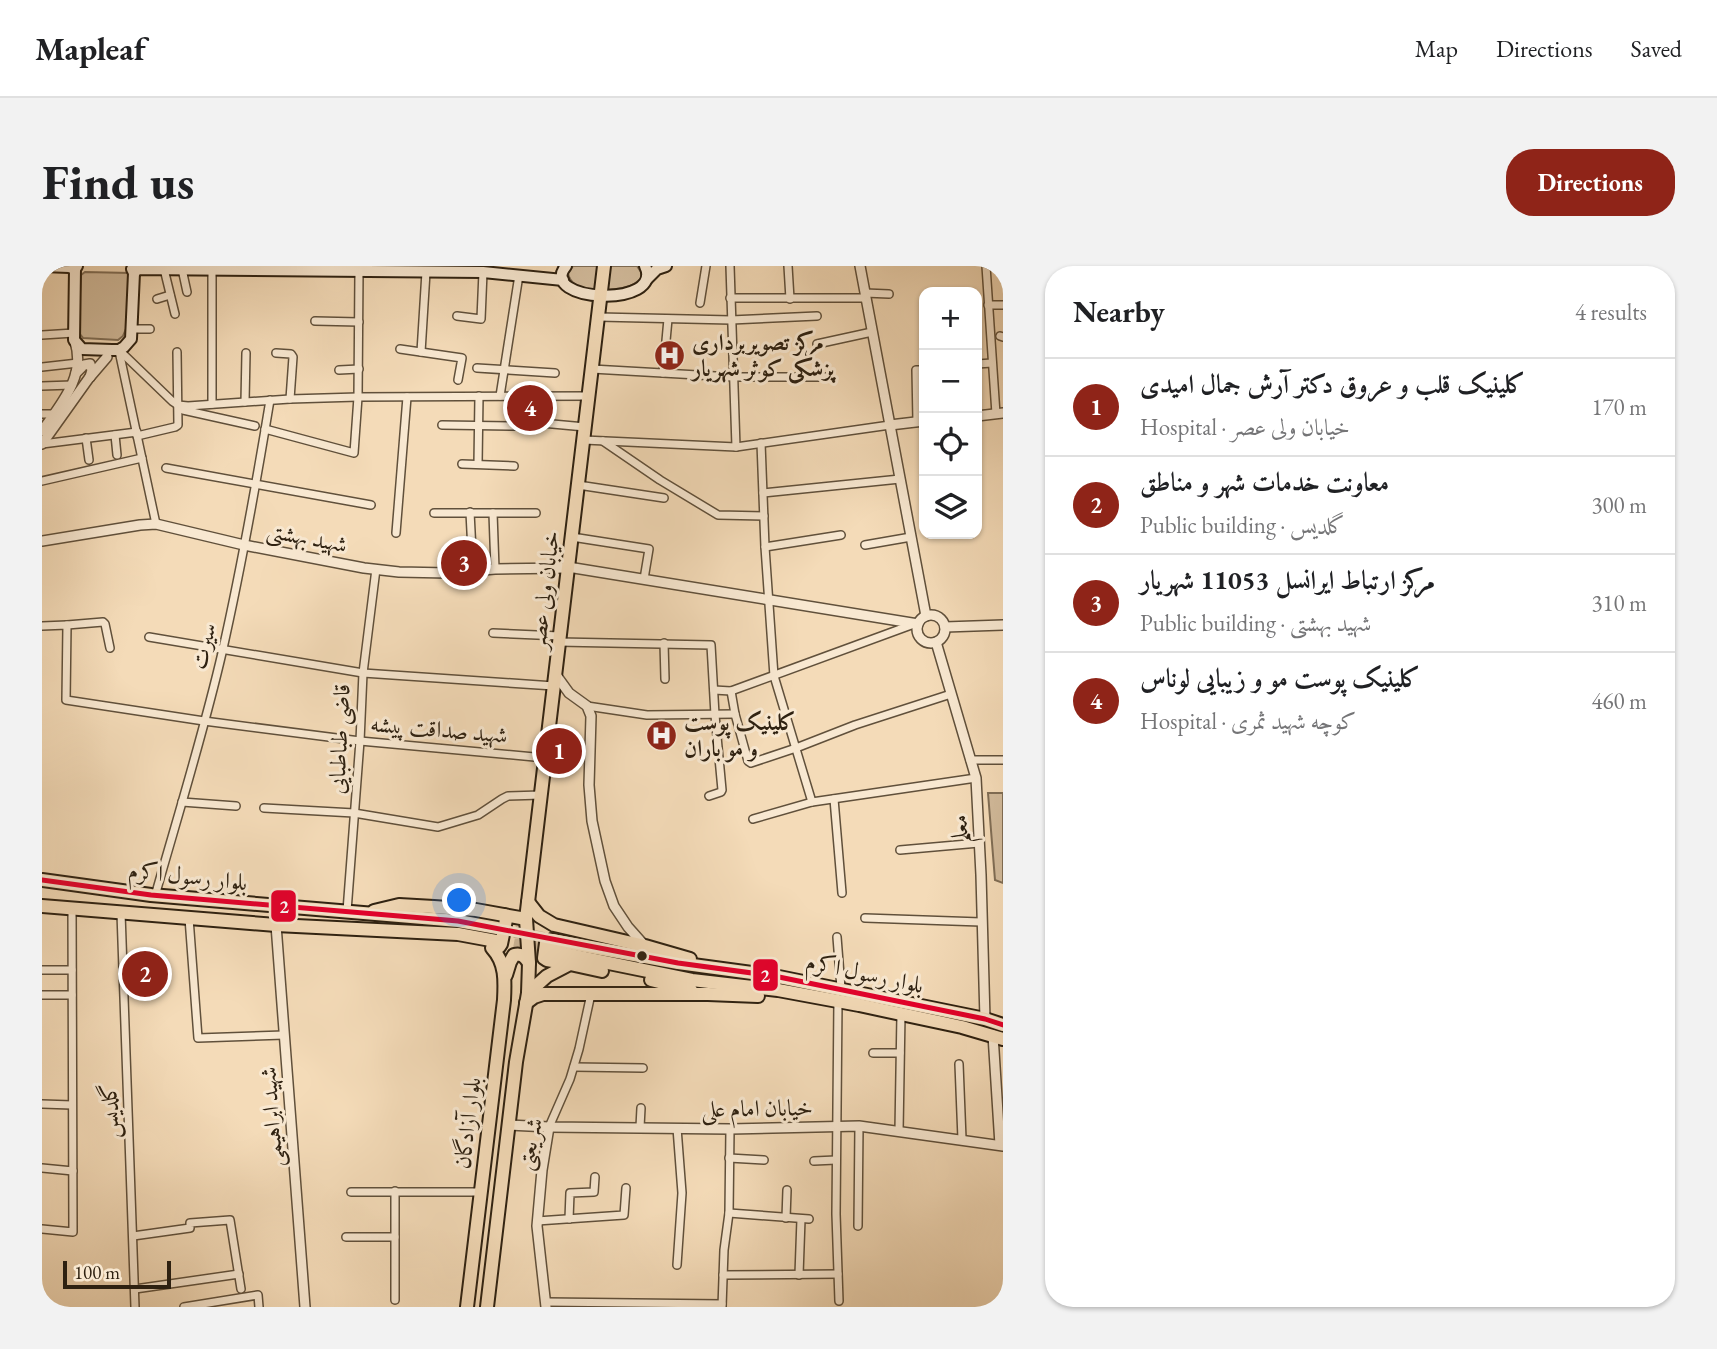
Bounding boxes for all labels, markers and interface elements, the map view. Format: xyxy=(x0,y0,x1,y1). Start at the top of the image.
text: Mapleaf xyxy=(35,27,146,70)
text: Map xyxy=(1415,33,1458,64)
text: Directions xyxy=(1496,33,1593,64)
text: Saved xyxy=(1631,33,1682,64)
button: Directions xyxy=(1506,149,1675,216)
text: Find us xyxy=(42,150,194,214)
map controls xyxy=(919,287,982,539)
button: + xyxy=(919,287,982,350)
text: Nearby xyxy=(1073,292,1165,331)
text: 4 results xyxy=(1575,297,1647,327)
place label: مرکز تصویربرداری پزشکی کوثر شهریار xyxy=(689,327,837,384)
hospital icon: مرکز تصویربرداری پزشکی کوثر شهریار xyxy=(652,338,686,372)
button: − xyxy=(919,350,982,413)
text: کلینیک قلب و عروق دکتر آرش جمال امیدی xyxy=(1140,367,1526,401)
pin: 4 xyxy=(507,382,553,434)
text: 1 xyxy=(1090,392,1102,422)
text: 170 m xyxy=(1591,392,1647,422)
text: Hospital · خیابان ولی عصر xyxy=(1140,412,1350,442)
button: locate xyxy=(919,413,982,476)
text: معاونت خدمات شهر و مناطق xyxy=(1140,465,1389,499)
button: layers xyxy=(919,476,982,539)
text: 2 xyxy=(1090,490,1102,520)
text: 300 m xyxy=(1591,490,1647,520)
text: Public building · گلدیس xyxy=(1140,510,1345,540)
street label: شهید بهشتی xyxy=(264,514,350,560)
street label: خیابان ولی عصر xyxy=(522,529,567,653)
pin: 3 xyxy=(441,537,487,589)
text: مرکز ارتباط ایرانسل 11053 شهریار xyxy=(1140,563,1435,597)
text: 3 xyxy=(1090,588,1102,618)
text: 310 m xyxy=(1591,588,1647,618)
text: Public building · شهید بهشتی xyxy=(1140,608,1371,638)
street label: سیرت xyxy=(183,620,223,672)
text: کلینیک پوست مو و زیبایی لوناس xyxy=(1140,661,1420,695)
street label: قاضی طباطبایی xyxy=(321,683,359,795)
text: 4 xyxy=(1090,686,1102,716)
text: 460 m xyxy=(1591,686,1647,716)
text: Hospital · کوچه شهید ثمری xyxy=(1140,706,1356,736)
place label: کلینیک پوست و مو باران xyxy=(684,707,796,763)
street label: شهید صداقت پیشه xyxy=(369,708,509,751)
hospital icon: کلینیک پوست و مو باران xyxy=(644,718,678,752)
pin: 1 xyxy=(536,725,582,777)
street label: معلم xyxy=(943,814,983,844)
street label: بلوار رسول اکرم xyxy=(126,855,249,902)
your location xyxy=(442,883,476,917)
line badge: 2 xyxy=(270,889,297,923)
text: 2 xyxy=(279,894,289,919)
street label: بلوار رسول اکرم xyxy=(802,946,927,1005)
pin: 2 xyxy=(122,948,168,1000)
unlabelled marker xyxy=(635,949,649,963)
line badge: 2 xyxy=(752,958,779,992)
text: 2 xyxy=(760,963,770,988)
street label: شهید ابراهیمی xyxy=(253,1066,290,1168)
street label: بلوار آزادگان xyxy=(446,1075,488,1171)
street label: گلدیس xyxy=(93,1083,126,1139)
street label: خیابان امام علی xyxy=(701,1092,813,1129)
street label: شریعتی xyxy=(509,1115,550,1173)
scale bar xyxy=(63,1258,172,1290)
text: 100 m xyxy=(74,1260,120,1285)

